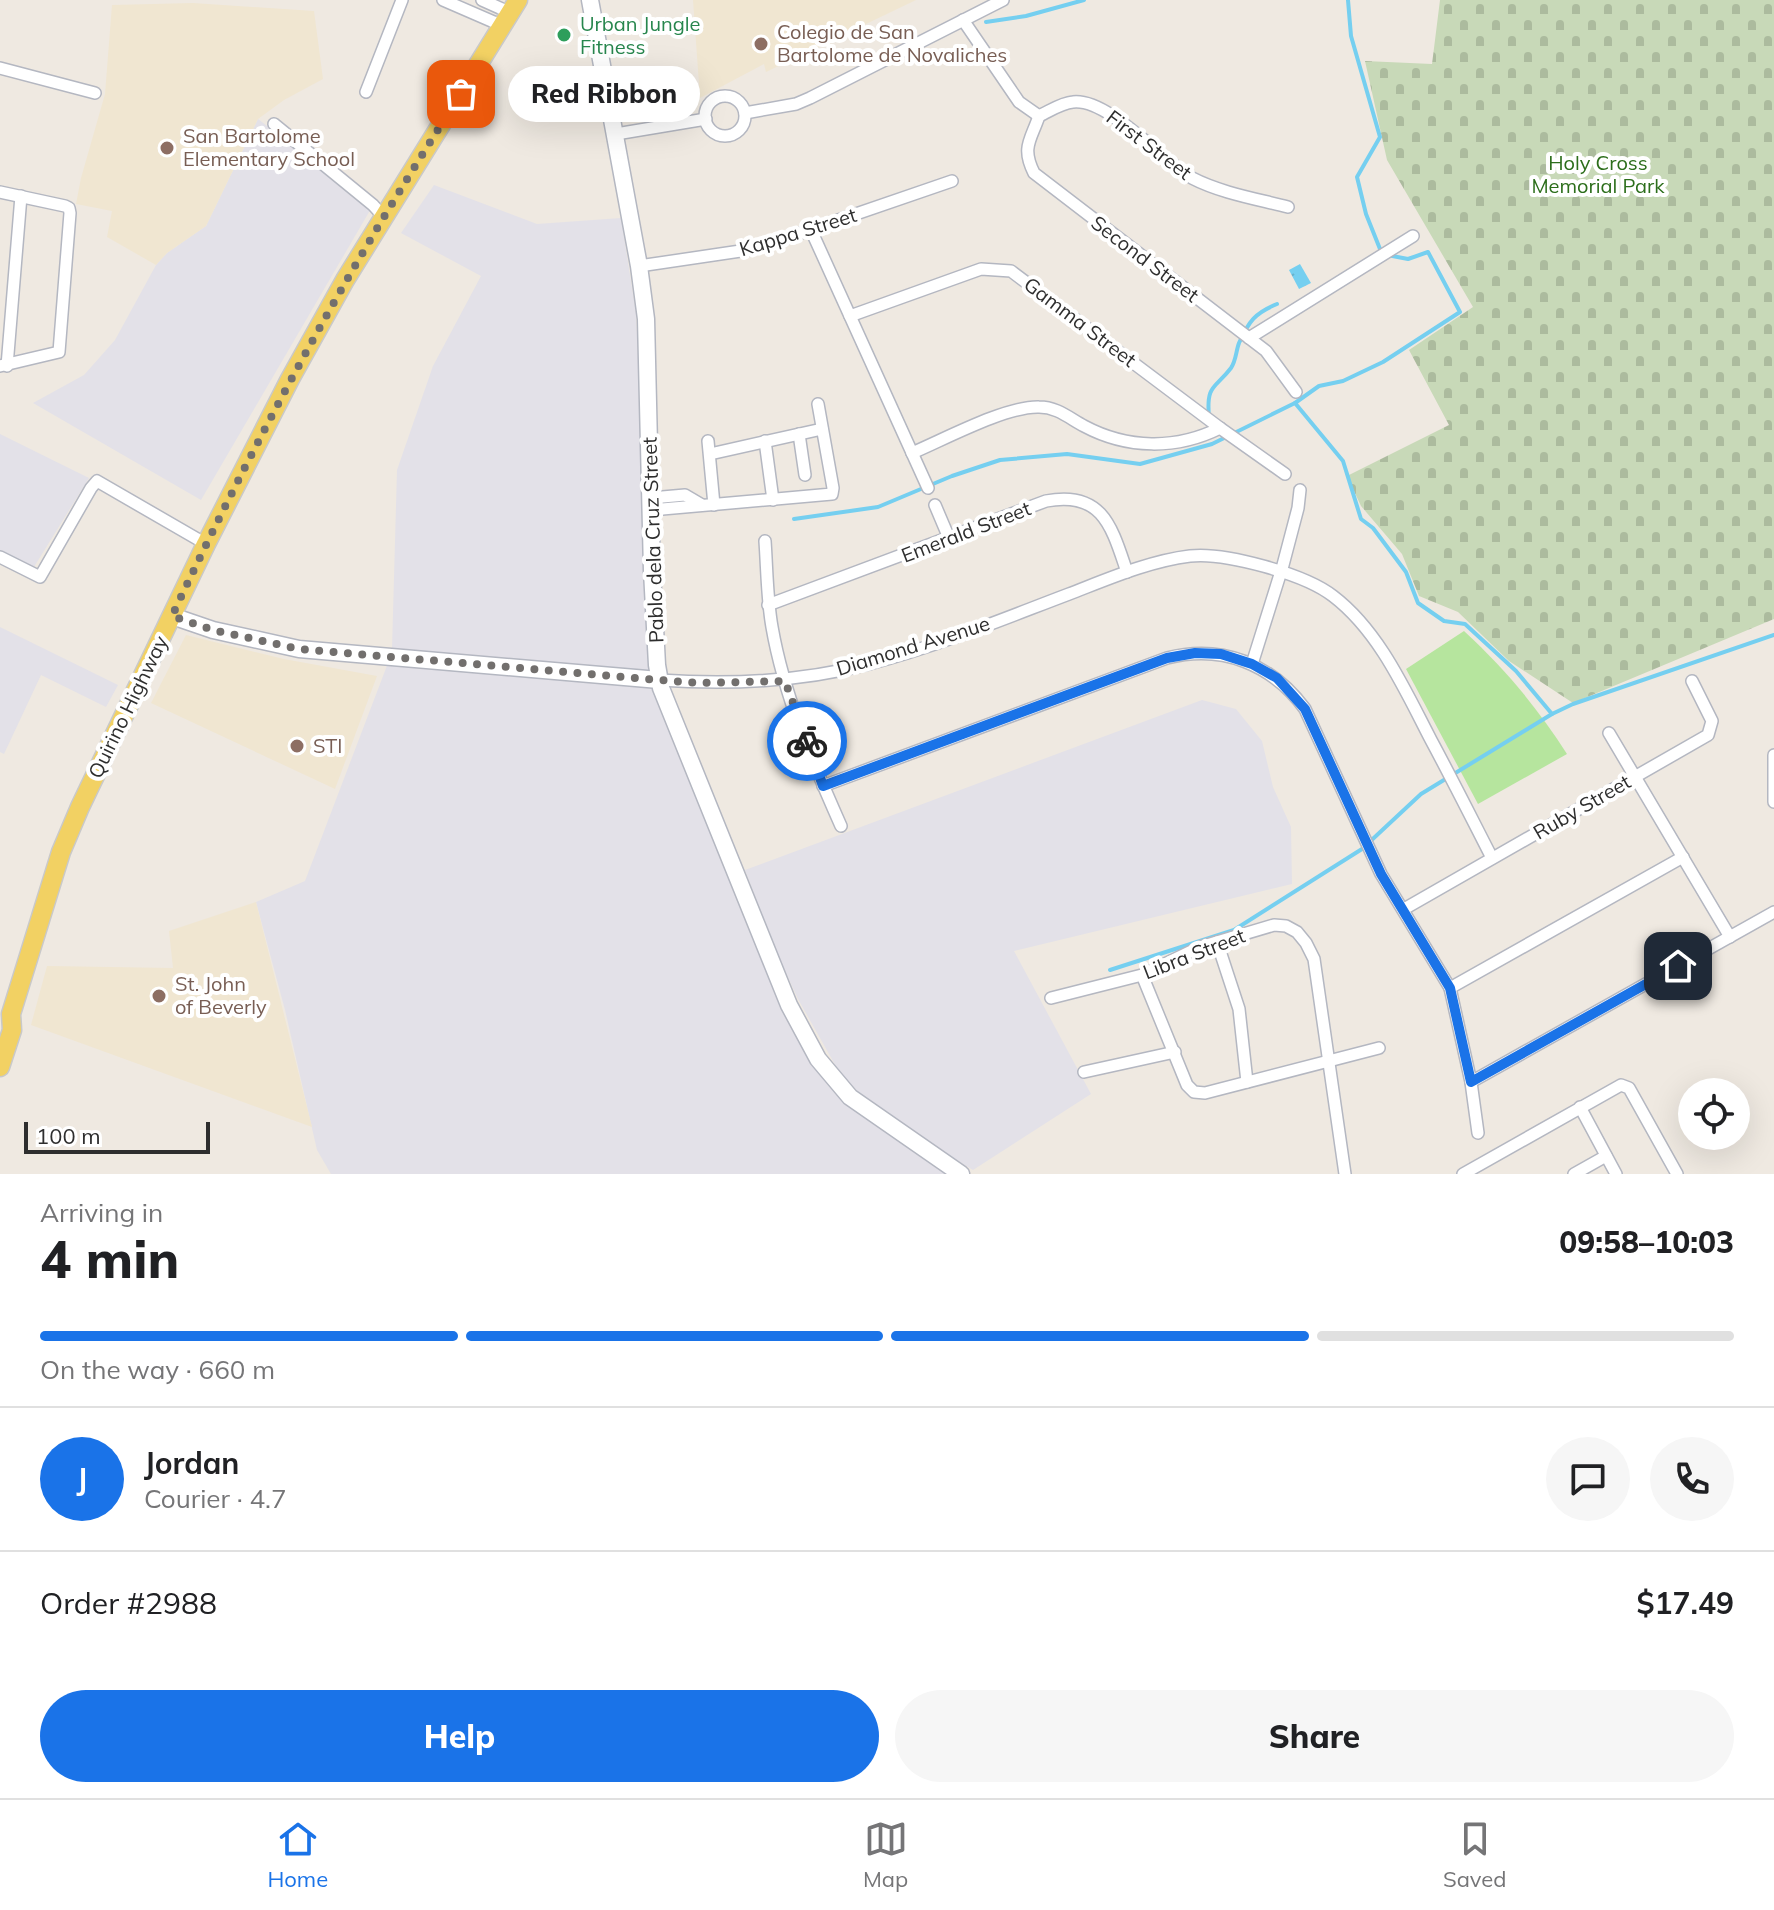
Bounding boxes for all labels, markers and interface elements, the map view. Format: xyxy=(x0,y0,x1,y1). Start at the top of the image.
place label: Urban Jungle Fitness xyxy=(580,11,700,59)
place label: Colegio de San Bartolome de Novaliches xyxy=(777,19,1007,67)
marker: Urban Jungle Fitness xyxy=(555,26,573,44)
marker: Colegio de San Bartolome de Novaliches xyxy=(752,35,770,53)
pin xyxy=(427,60,495,128)
callout: Red Ribbon xyxy=(509,66,701,122)
icon: bag xyxy=(439,72,483,116)
text: Red Ribbon xyxy=(531,77,677,110)
street label: First Street xyxy=(1102,104,1197,185)
place label: San Bartolome Elementary School xyxy=(183,123,355,171)
marker: San Bartolome Elementary School xyxy=(158,139,176,157)
park label: Holy Cross Memorial Park xyxy=(1531,150,1665,198)
street label: Kappa Street xyxy=(736,202,859,261)
street label: Second Street xyxy=(1086,210,1204,307)
street label: Gamma Street xyxy=(1019,271,1141,372)
street label: Pablo dela Cruz Street xyxy=(636,437,669,643)
street label: Emerald Street xyxy=(898,495,1034,568)
street label: Diamond Avenue xyxy=(833,610,993,681)
street label: Quirino Highway xyxy=(82,631,173,782)
courier xyxy=(767,701,847,781)
icon: bike xyxy=(785,719,829,763)
place label: STI xyxy=(313,733,342,758)
marker: STI xyxy=(288,737,306,755)
street label: Ruby Street xyxy=(1529,769,1635,844)
street label: Libra Street xyxy=(1139,923,1248,984)
pin xyxy=(1644,932,1712,1000)
icon: home xyxy=(1656,944,1700,988)
place label: St. John of Beverly xyxy=(175,971,267,1019)
marker: St. John of Beverly xyxy=(150,987,168,1005)
map controls xyxy=(1678,1078,1750,1150)
button: locate xyxy=(1678,1078,1750,1150)
scale bar xyxy=(24,1118,210,1154)
text: 100 m xyxy=(36,1122,101,1150)
text: Arriving in xyxy=(40,1196,163,1229)
text: 09:58–10:03 xyxy=(1559,1223,1734,1261)
text: 4 min xyxy=(40,1226,179,1291)
text: On the way · 660 m xyxy=(40,1353,275,1386)
button: chat xyxy=(1546,1437,1630,1521)
button: phone xyxy=(1650,1437,1734,1521)
text: Jordan xyxy=(144,1444,239,1482)
text: J xyxy=(77,1460,87,1498)
text: Courier · 4.7 xyxy=(144,1482,287,1515)
text: Order #2988 xyxy=(40,1584,217,1622)
text: $17.49 xyxy=(1637,1584,1734,1622)
button: Help xyxy=(40,1690,879,1782)
button: Share xyxy=(895,1690,1734,1782)
tab: Home xyxy=(267,1817,328,1893)
tab: Map xyxy=(863,1817,908,1893)
tab: Saved xyxy=(1443,1817,1507,1893)

